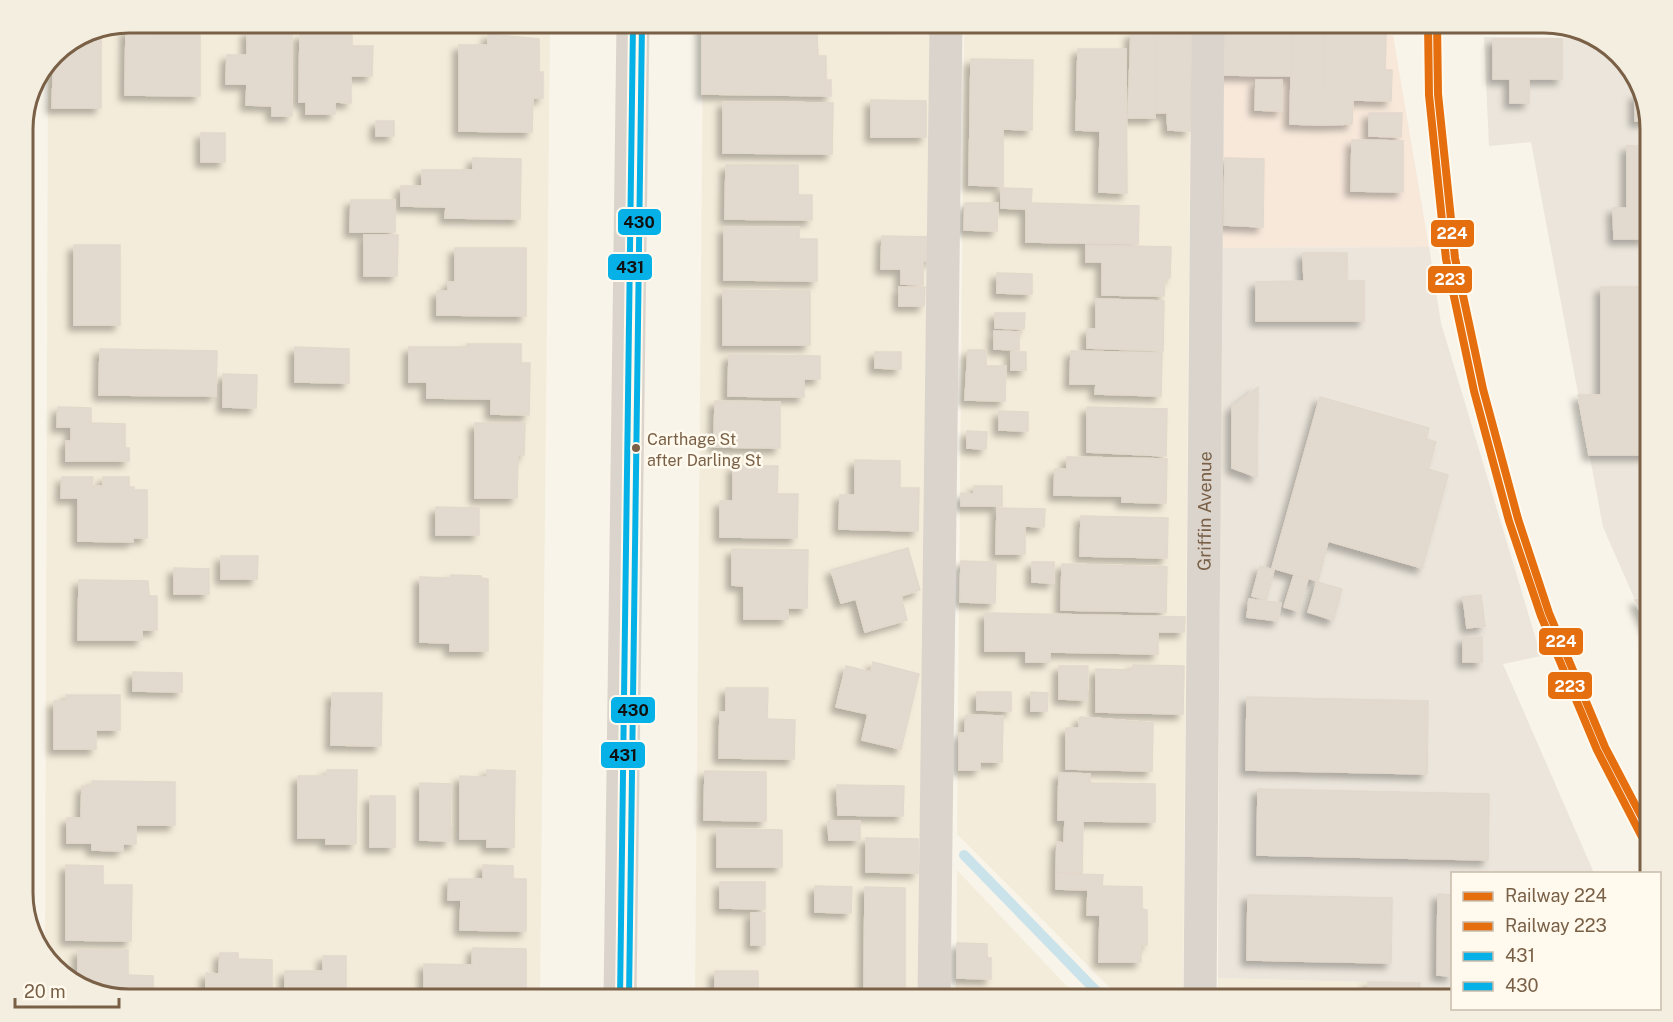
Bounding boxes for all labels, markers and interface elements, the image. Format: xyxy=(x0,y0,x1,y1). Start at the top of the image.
line badge: 430 xyxy=(617,208,662,236)
text: 430 xyxy=(623,213,655,232)
line badge: 224 xyxy=(1430,219,1475,248)
text: 224 xyxy=(1437,224,1468,243)
line badge: 431 xyxy=(607,253,653,281)
text: 431 xyxy=(616,258,644,277)
line badge: 223 xyxy=(1427,265,1473,294)
text: 223 xyxy=(1435,270,1465,289)
place label: Carthage St after Darling St xyxy=(647,430,761,470)
marker: Carthage St after Darling St xyxy=(630,442,642,454)
street label: Griffin Avenue xyxy=(1193,451,1215,571)
line badge: 224 xyxy=(1538,627,1584,656)
text: 224 xyxy=(1546,632,1577,651)
line badge: 223 xyxy=(1547,671,1593,700)
text: 223 xyxy=(1555,677,1585,696)
line badge: 430 xyxy=(610,696,656,724)
text: 430 xyxy=(617,701,649,720)
line badge: 431 xyxy=(600,741,646,769)
text: 431 xyxy=(609,746,637,765)
legend xyxy=(1451,872,1661,1010)
text: Railway 224 xyxy=(1505,885,1607,906)
text: Railway 223 xyxy=(1505,915,1607,936)
text: 431 xyxy=(1505,945,1535,966)
scale bar xyxy=(15,971,118,1009)
text: 430 xyxy=(1505,975,1539,996)
text: 20 m xyxy=(24,981,66,1002)

